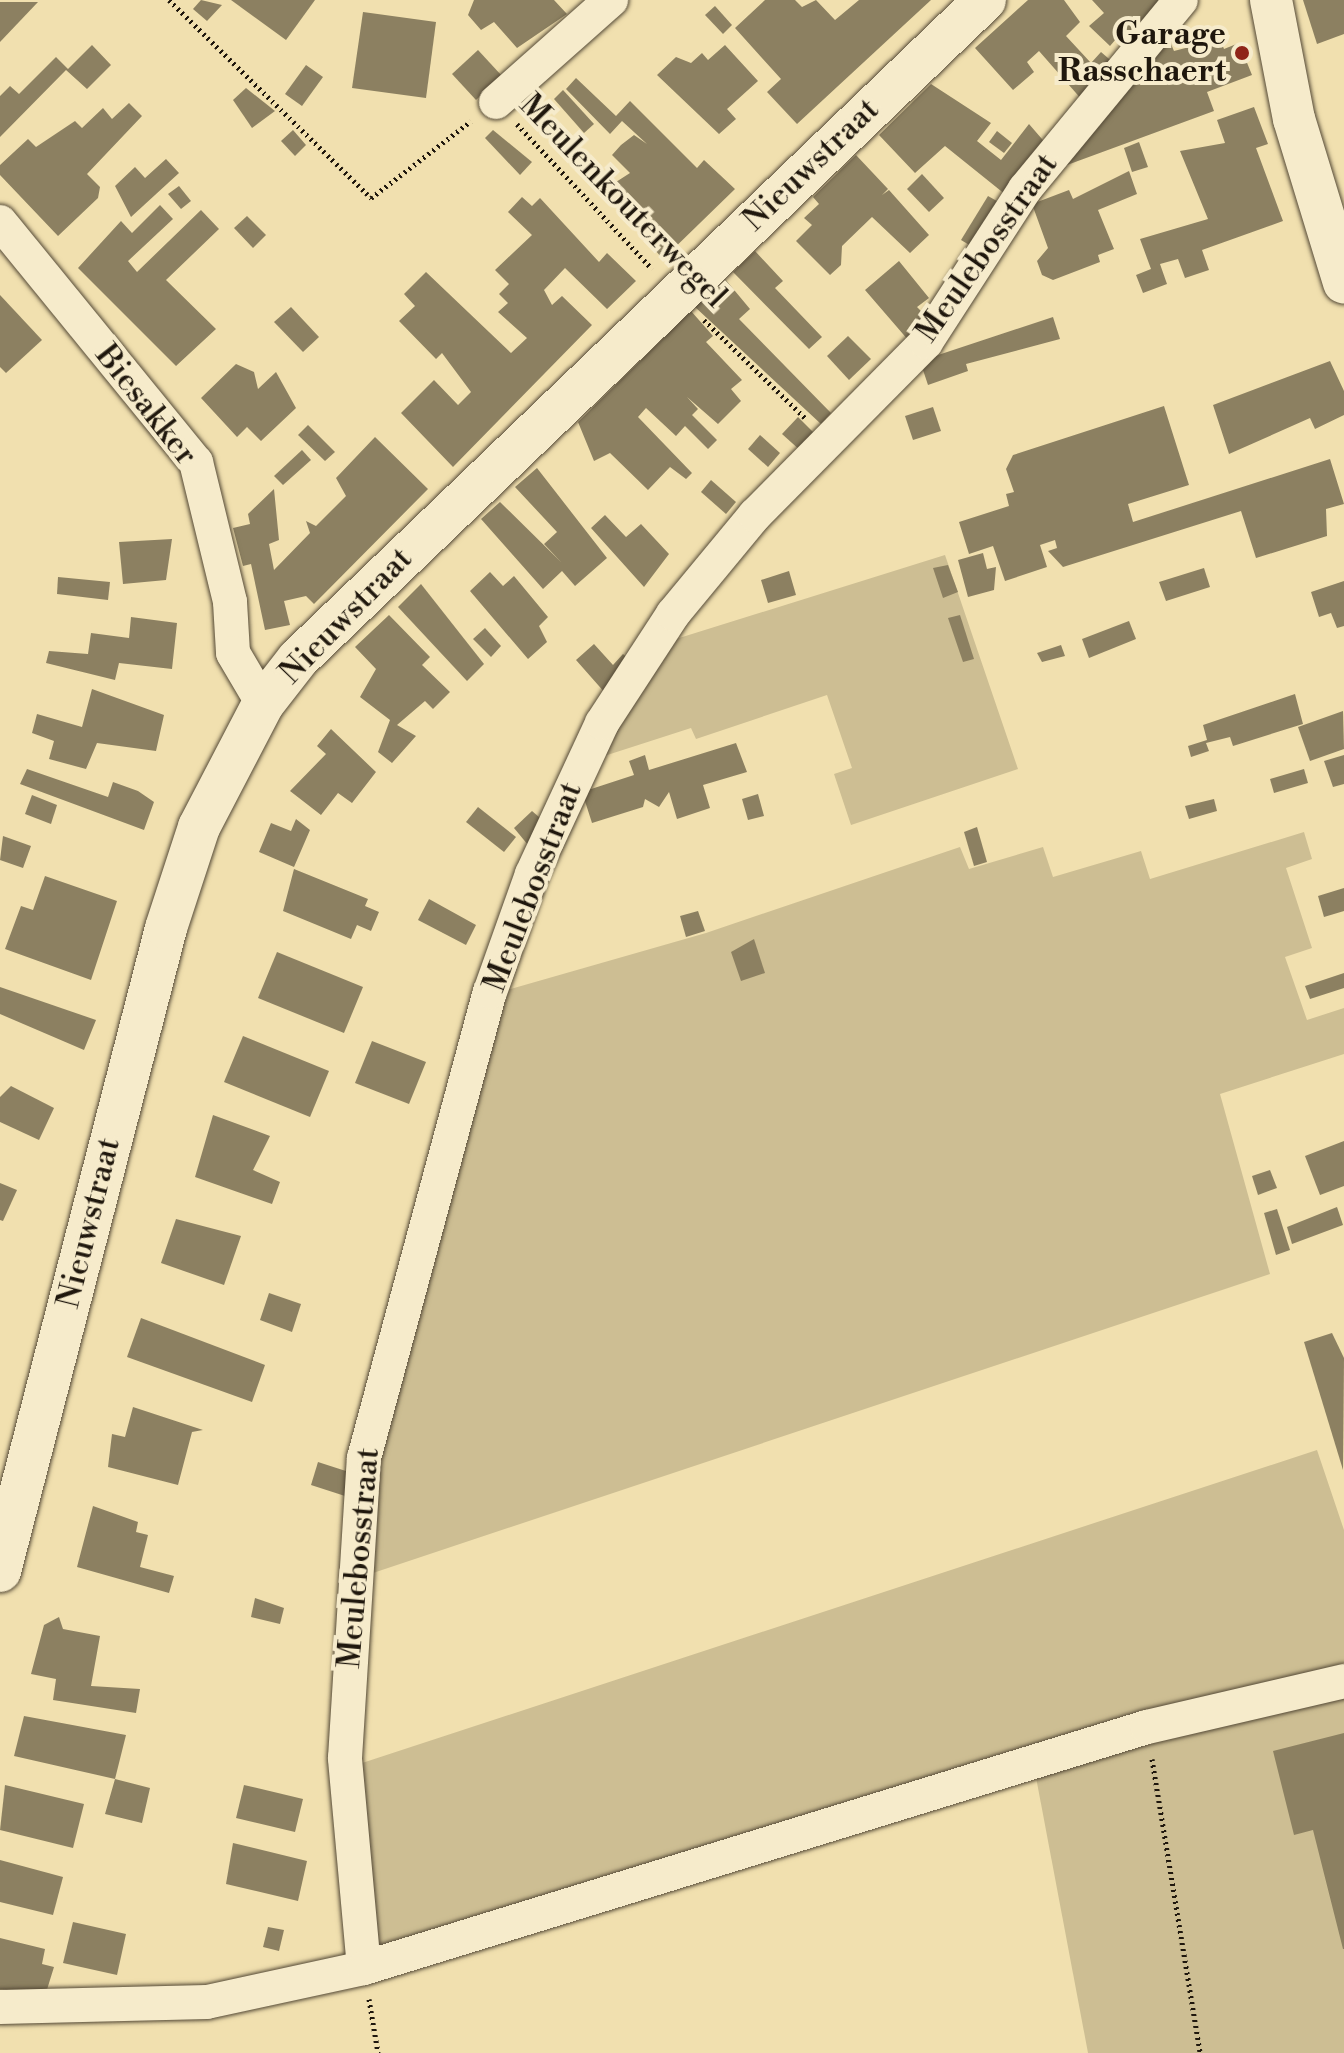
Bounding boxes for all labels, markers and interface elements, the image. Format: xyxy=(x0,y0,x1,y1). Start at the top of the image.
place label: Garage Rasschaert xyxy=(1058,16,1226,91)
marker: Garage Rasschaert xyxy=(1233,44,1251,62)
street label: Meulenkouterwegel xyxy=(511,86,735,316)
street label: Nieuwstraat xyxy=(735,91,887,239)
street label: Meulebosstraat xyxy=(908,146,1066,350)
street label: Biesakker xyxy=(87,337,205,473)
street label: Nieuwstraat xyxy=(272,540,420,692)
street label: Meulebosstraat xyxy=(475,777,591,997)
street label: Nieuwstraat xyxy=(49,1134,129,1312)
street label: Meulebosstraat xyxy=(330,1446,388,1670)

